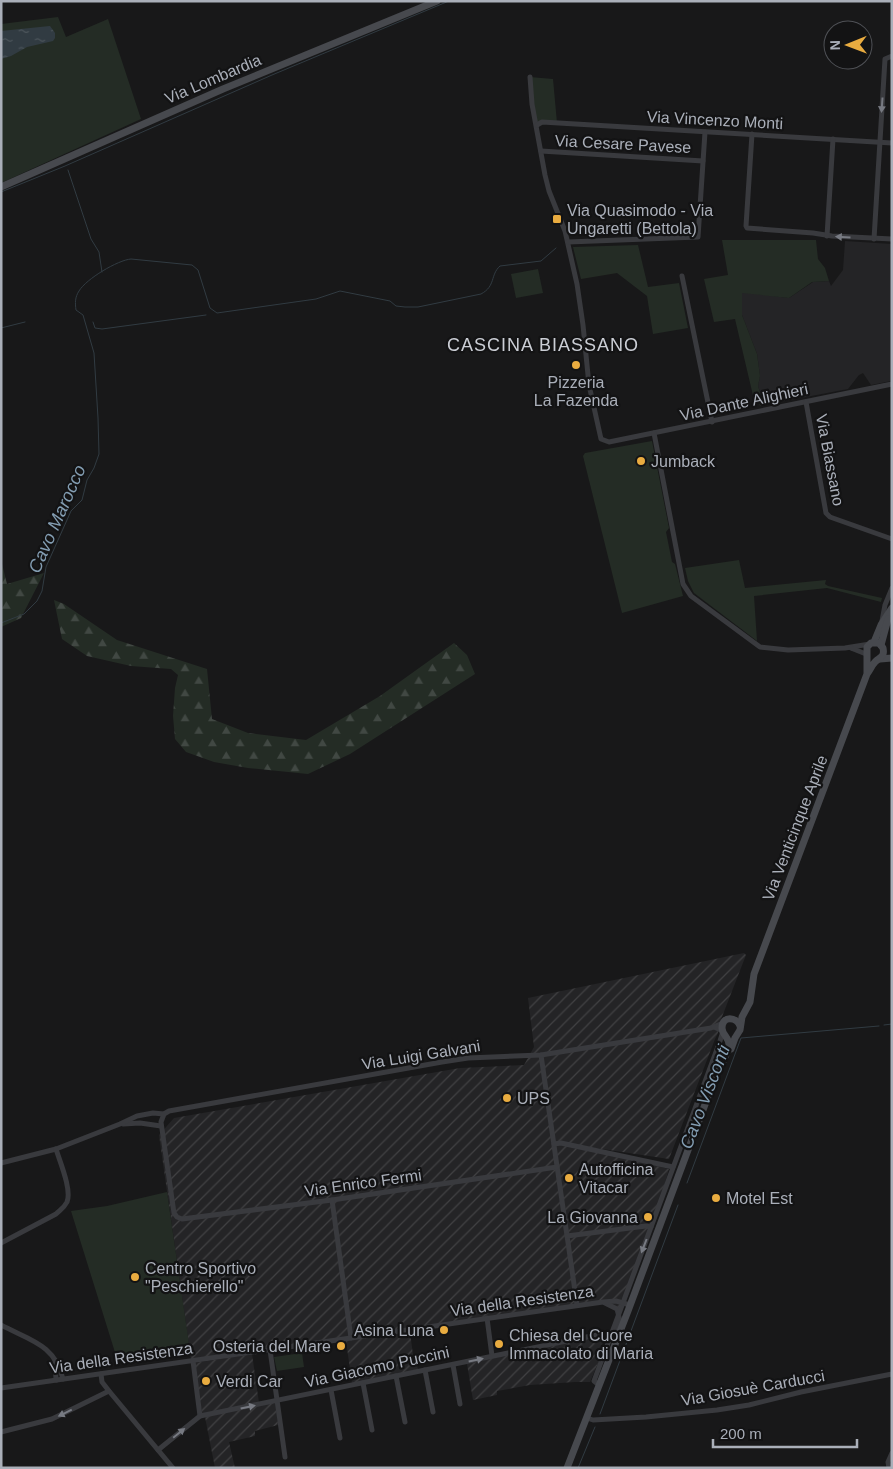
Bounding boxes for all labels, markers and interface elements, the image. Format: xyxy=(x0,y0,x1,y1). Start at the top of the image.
north arrow xyxy=(823,20,873,70)
text: N xyxy=(827,40,843,50)
street label: Via Lombardia xyxy=(162,51,264,107)
one-way arrow xyxy=(878,98,886,114)
street label: Via Vincenzo Monti xyxy=(646,108,784,132)
street label: Via Cesare Pavese xyxy=(554,132,692,156)
place label: Via Quasimodo - Via Ungaretti (Bettola) xyxy=(567,202,713,237)
marker: Via Quasimodo - Via Ungaretti (Bettola) xyxy=(551,213,563,225)
one-way arrow xyxy=(835,232,851,240)
district label: CASCINA BIASSANO xyxy=(447,335,639,355)
marker: Pizzeria La Fazenda xyxy=(570,359,582,371)
place label: Pizzeria La Fazenda xyxy=(534,374,618,409)
street label: Via Dante Alighieri xyxy=(678,380,810,424)
street label: Via Biassano xyxy=(813,413,847,507)
place label: Jumback xyxy=(651,453,716,470)
marker: Jumback xyxy=(635,455,647,467)
water label: Cavo Marocco xyxy=(24,462,90,576)
street label: Via Venticinque Aprile xyxy=(759,753,831,903)
street label: Via Luigi Galvani xyxy=(361,1037,481,1073)
water label: Cavo Visconti xyxy=(676,1041,734,1152)
place label: UPS xyxy=(517,1090,550,1107)
marker: UPS xyxy=(501,1092,513,1104)
place label: Autofficina Vitacar xyxy=(579,1161,654,1196)
street label: Via Enrico Fermi xyxy=(303,1166,423,1200)
marker: Autofficina Vitacar xyxy=(563,1172,575,1184)
place label: Motel Est xyxy=(726,1190,793,1207)
marker: Motel Est xyxy=(710,1192,722,1204)
place label: La Giovanna xyxy=(547,1209,638,1226)
marker: La Giovanna xyxy=(642,1211,654,1223)
one-way arrow xyxy=(640,1239,648,1254)
place label: Centro Sportivo "Peschierello" xyxy=(145,1260,256,1295)
marker: Centro Sportivo "Peschierello" xyxy=(129,1271,141,1283)
street label: Via della Resistenza xyxy=(449,1283,595,1319)
place label: Asina Luna xyxy=(354,1322,434,1339)
marker: Asina Luna xyxy=(438,1324,450,1336)
place label: Chiesa del Cuore Immacolato di Maria xyxy=(509,1327,653,1362)
place label: Osteria del Mare xyxy=(213,1338,331,1355)
marker: Chiesa del Cuore Immacolato di Maria xyxy=(493,1338,505,1350)
street label: Via della Resistenza xyxy=(48,1340,194,1376)
marker: Osteria del Mare xyxy=(335,1340,347,1352)
street label: Via Giacomo Puccini xyxy=(303,1343,451,1391)
one-way arrow xyxy=(468,1356,483,1364)
street label: Via Giosuè Carducci xyxy=(680,1367,826,1409)
place label: Verdi Car xyxy=(216,1373,283,1390)
marker: Verdi Car xyxy=(200,1375,212,1387)
one-way arrow xyxy=(241,1402,257,1410)
one-way arrow xyxy=(58,1409,72,1417)
scale bar xyxy=(713,1416,857,1448)
text: 200 m xyxy=(720,1425,762,1442)
one-way arrow xyxy=(173,1428,186,1439)

